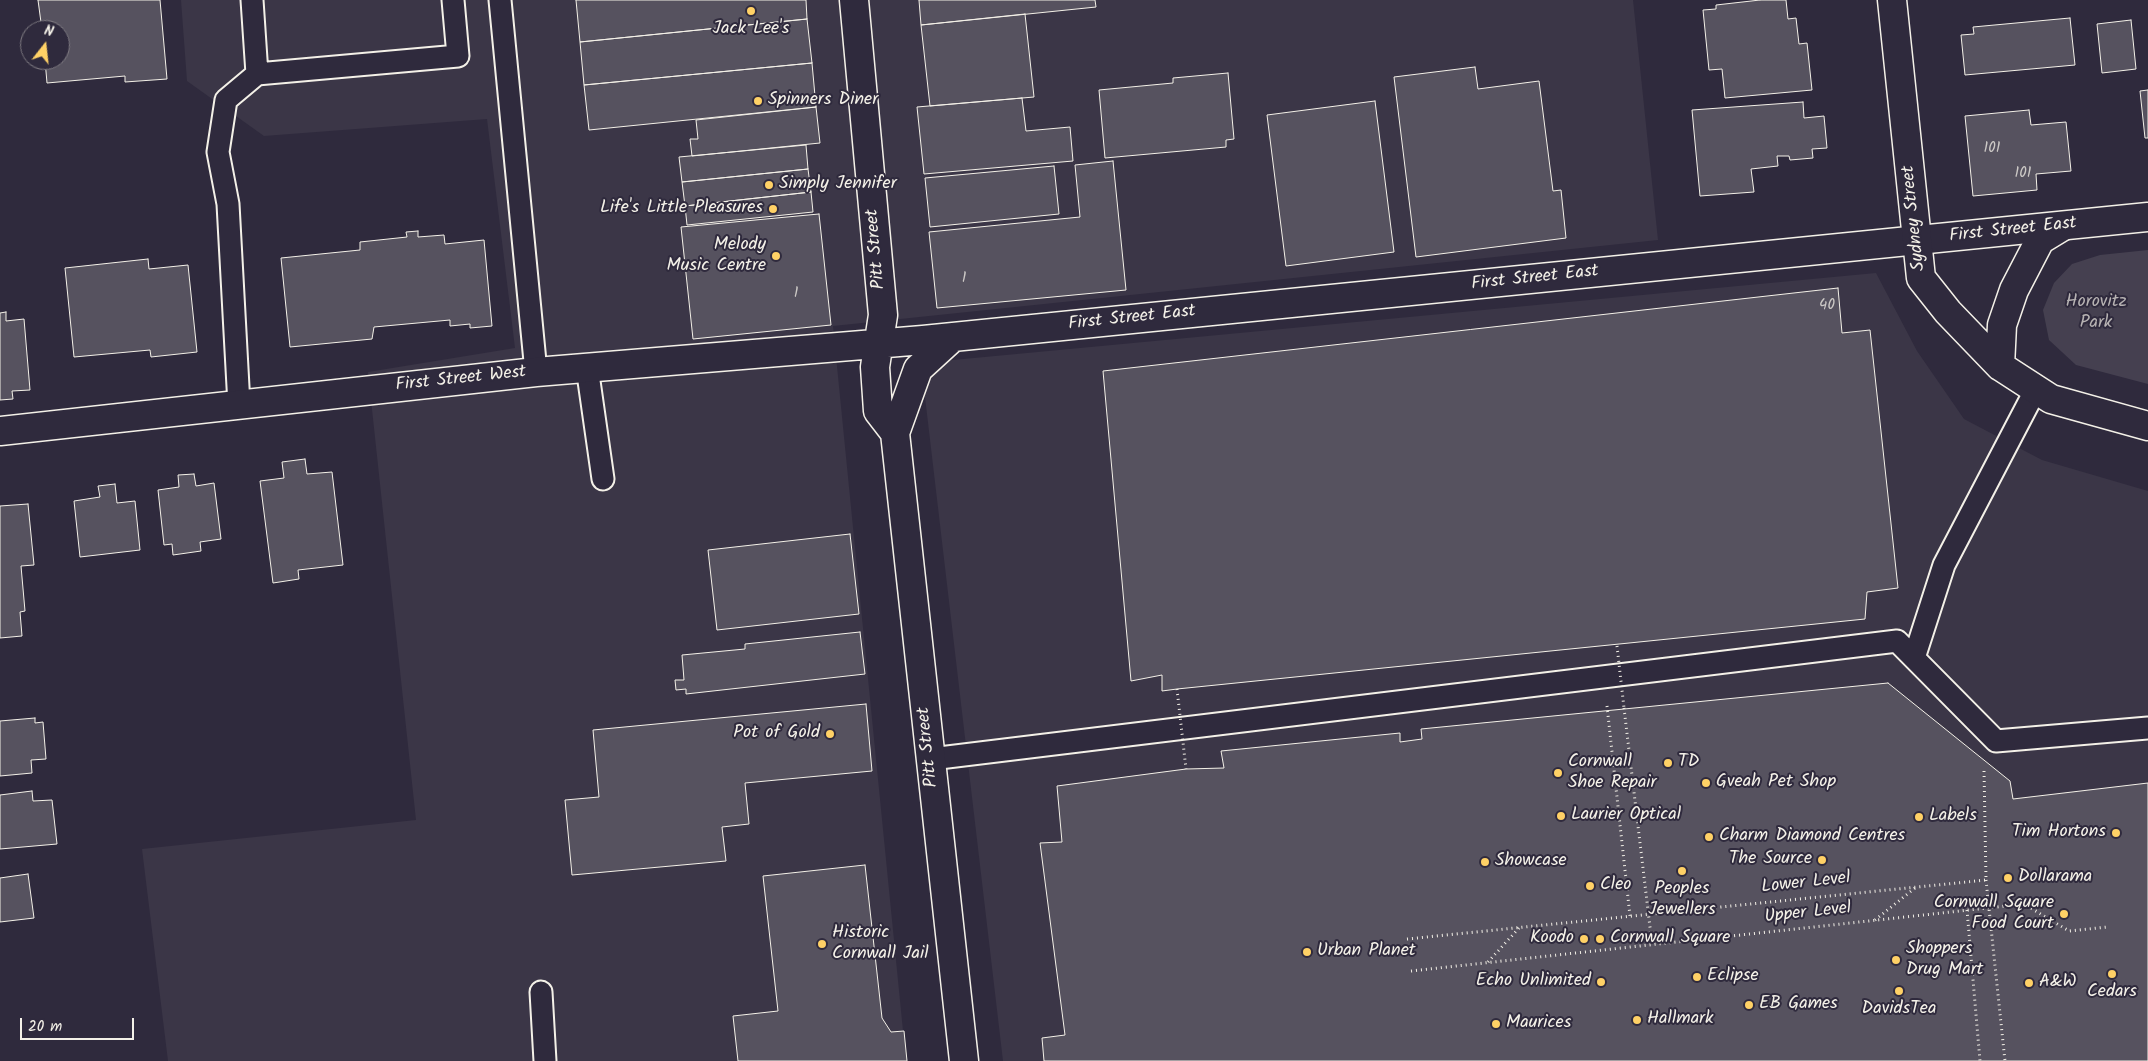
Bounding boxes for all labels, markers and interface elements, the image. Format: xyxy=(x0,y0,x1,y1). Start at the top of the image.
marker: Jack Lee's xyxy=(745,5,757,17)
place label: Jack Lee's xyxy=(713,19,789,41)
north arrow xyxy=(20,20,70,70)
text: N xyxy=(42,20,56,43)
place label: Spinners Diner xyxy=(768,90,878,112)
marker: Spinners Diner xyxy=(752,95,764,107)
house number: 101 xyxy=(1984,140,2000,158)
street label: Sydney Street xyxy=(1899,164,1931,272)
house number: 101 xyxy=(2015,165,2031,183)
place label: Simply Jennifer xyxy=(779,174,897,196)
marker: Simply Jennifer xyxy=(763,179,775,191)
place label: Life's Little Pleasures xyxy=(600,198,763,220)
marker: Life's Little Pleasures xyxy=(767,203,779,215)
street label: Pitt Street xyxy=(863,208,891,290)
street label: First Street East xyxy=(1948,214,2078,248)
place label: Melody Music Centre xyxy=(666,235,766,278)
marker: Melody Music Centre xyxy=(770,250,782,262)
street label: First Street East xyxy=(1470,262,1600,296)
house number: 1 xyxy=(962,270,966,288)
house number: 1 xyxy=(794,285,798,303)
park label: Horovitz Park xyxy=(2065,292,2127,334)
house number: 40 xyxy=(1819,297,1835,315)
street label: First Street East xyxy=(1067,302,1197,336)
street label: First Street West xyxy=(395,362,527,398)
street label: Pitt Street xyxy=(914,706,944,788)
place label: Pot of Gold xyxy=(733,723,820,745)
marker: Pot of Gold xyxy=(824,728,836,740)
place label: Cornwall Shoe Repair xyxy=(1568,752,1657,794)
place label: TD xyxy=(1678,752,1699,774)
marker: TD xyxy=(1662,757,1674,769)
marker: Cornwall Shoe Repair xyxy=(1552,767,1564,779)
place label: Gveah Pet Shop xyxy=(1716,772,1836,794)
marker: Gveah Pet Shop xyxy=(1700,777,1712,789)
place label: Laurier Optical xyxy=(1571,805,1681,827)
place label: Labels xyxy=(1929,806,1977,828)
marker: Laurier Optical xyxy=(1555,810,1567,822)
marker: Labels xyxy=(1913,811,1925,823)
place label: Tim Hortons xyxy=(2012,822,2106,844)
place label: Charm Diamond Centres xyxy=(1719,826,1905,848)
marker: Tim Hortons xyxy=(2110,827,2122,839)
marker: Charm Diamond Centres xyxy=(1703,831,1715,843)
place label: The Source xyxy=(1729,849,1812,871)
place label: Showcase xyxy=(1495,851,1567,873)
marker: The Source xyxy=(1816,854,1828,866)
marker: Showcase xyxy=(1479,856,1491,868)
marker: Peoples Jewellers xyxy=(1676,865,1688,877)
place label: Dollarama xyxy=(2018,867,2092,889)
street label: Lower Level xyxy=(1760,869,1852,899)
marker: Dollarama xyxy=(2002,872,2014,884)
place label: Cleo xyxy=(1600,875,1631,897)
place label: Peoples Jewellers xyxy=(1648,879,1716,922)
marker: Cleo xyxy=(1584,880,1596,892)
place label: Cornwall Square Food Court xyxy=(1934,893,2054,936)
street label: Upper Level xyxy=(1763,899,1853,929)
marker: Cornwall Square Food Court xyxy=(2058,908,2070,920)
place label: Historic Cornwall Jail xyxy=(832,923,929,966)
place label: Koodo xyxy=(1530,928,1574,950)
place label: Cornwall Square xyxy=(1610,928,1730,950)
marker: Koodo xyxy=(1578,933,1590,945)
marker: Cornwall Square xyxy=(1594,933,1606,945)
marker: Historic Cornwall Jail xyxy=(816,938,828,950)
place label: Shoppers Drug Mart xyxy=(1906,939,1984,982)
place label: Urban Planet xyxy=(1317,941,1416,963)
marker: Urban Planet xyxy=(1301,946,1313,958)
marker: Shoppers Drug Mart xyxy=(1890,954,1902,966)
place label: Eclipse xyxy=(1707,966,1759,988)
marker: Cedars xyxy=(2106,968,2118,980)
place label: Echo Unlimited xyxy=(1476,971,1591,993)
marker: Eclipse xyxy=(1691,971,1703,983)
place label: A&W xyxy=(2039,972,2077,994)
marker: Echo Unlimited xyxy=(1595,976,1607,988)
marker: A&W xyxy=(2023,977,2035,989)
place label: Cedars xyxy=(2087,982,2137,1004)
marker: DavidsTea xyxy=(1893,985,1905,997)
place label: EB Games xyxy=(1759,994,1838,1016)
marker: EB Games xyxy=(1743,999,1755,1011)
place label: DavidsTea xyxy=(1862,999,1936,1021)
scale bar xyxy=(22,1008,136,1040)
place label: Hallmark xyxy=(1647,1009,1713,1031)
place label: Maurices xyxy=(1506,1013,1571,1035)
marker: Hallmark xyxy=(1631,1014,1643,1026)
text: 20 m xyxy=(28,1015,62,1039)
marker: Maurices xyxy=(1490,1018,1502,1030)

